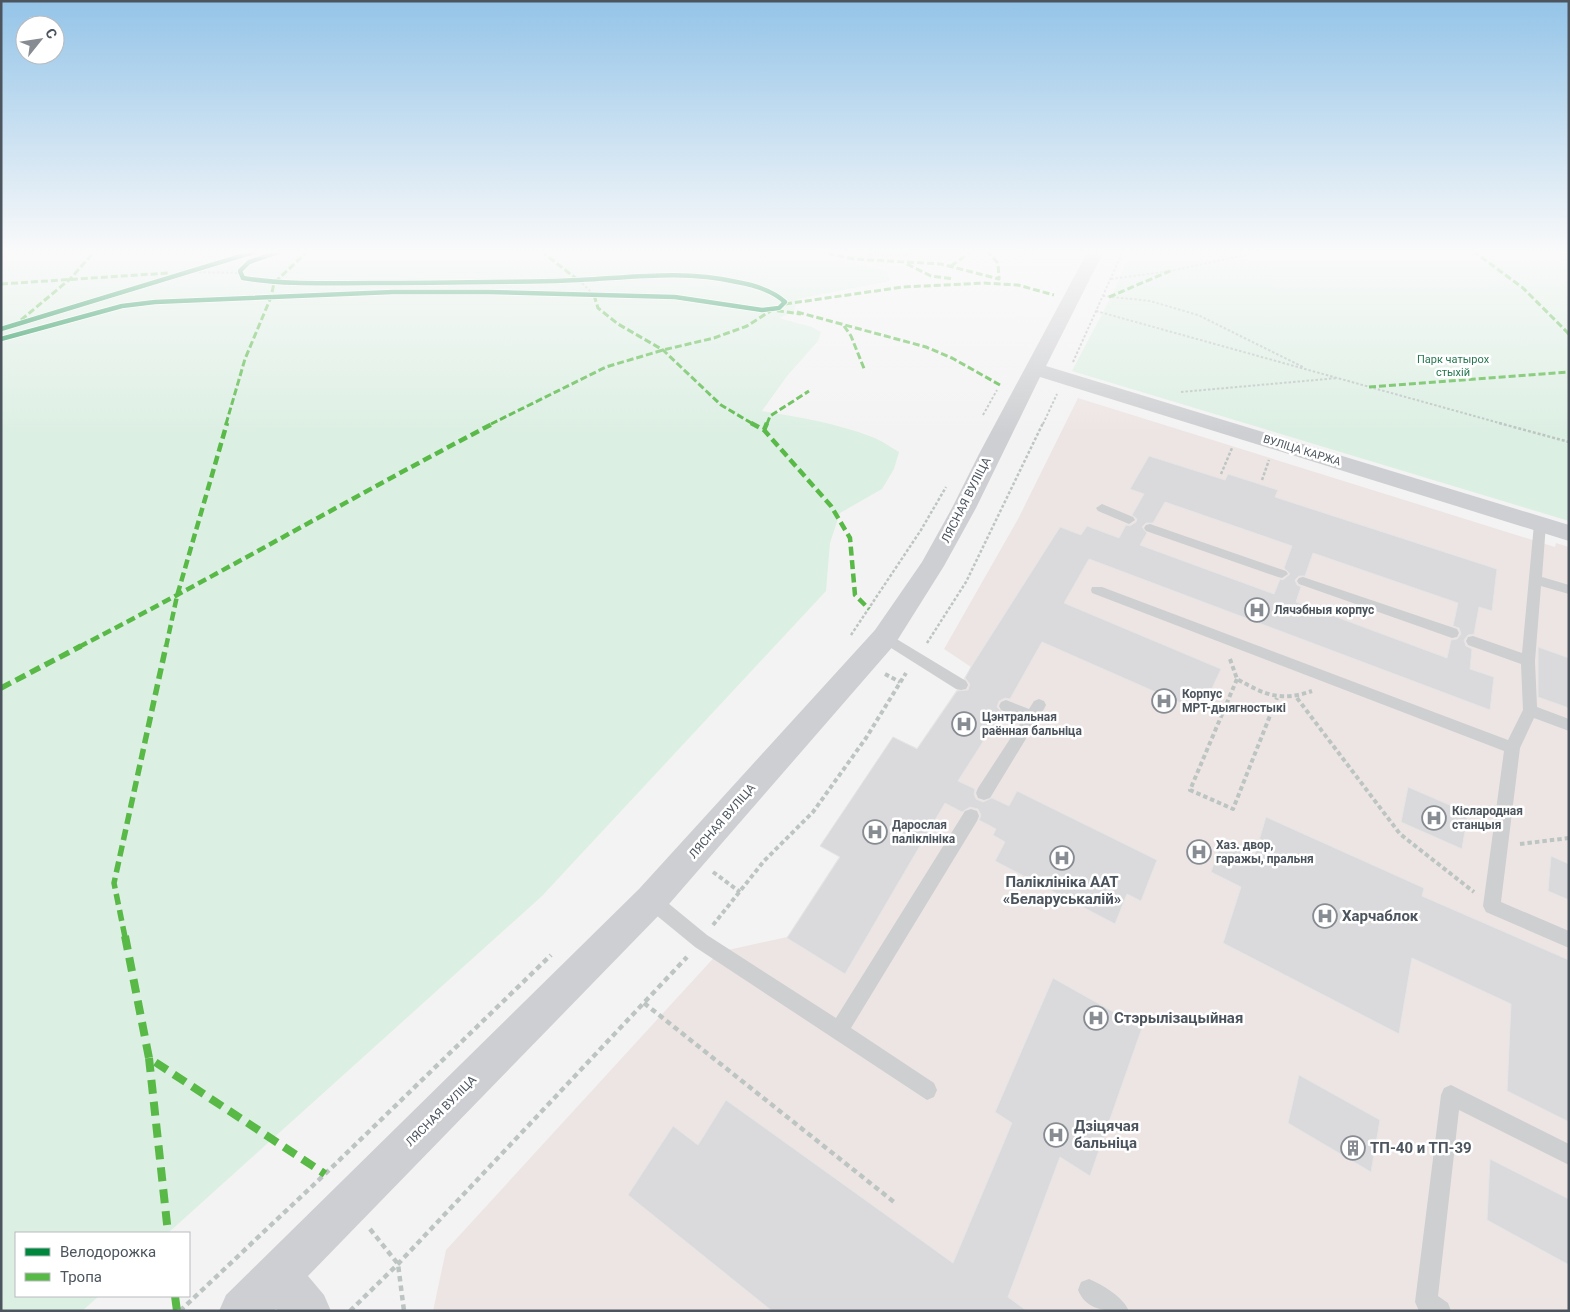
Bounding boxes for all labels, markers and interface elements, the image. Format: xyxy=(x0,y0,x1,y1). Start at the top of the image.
north arrow xyxy=(15,15,65,65)
text: С xyxy=(42,26,60,41)
park label: Парк чатырох стыхій xyxy=(1417,353,1490,379)
street label: ВУЛІЦА КАРЖА xyxy=(1261,433,1343,469)
street label: ЛЯСНАЯ ВУЛІЦА xyxy=(938,455,994,545)
hospital icon: Лячэбныя корпус xyxy=(1244,597,1270,623)
place label: Лячэбныя корпус xyxy=(1274,603,1374,617)
place label: Корпус МРТ-дыягностыкі xyxy=(1182,687,1286,715)
hospital icon: Корпус МРТ-дыягностыкі xyxy=(1151,688,1177,714)
place label: Цэнтральная раённая бальніца xyxy=(982,710,1082,738)
hospital icon: Цэнтральная раённая бальніца xyxy=(951,711,977,737)
street label: ЛЯСНАЯ ВУЛІЦА xyxy=(686,781,758,861)
place label: Кіслародная станцыя xyxy=(1452,804,1523,832)
hospital icon: Кіслародная станцыя xyxy=(1421,805,1447,831)
place label: Дарослая паліклініка xyxy=(892,818,956,846)
hospital icon: Дарослая паліклініка xyxy=(862,819,888,845)
place label: Хаз. двор, гаражы, пральня xyxy=(1216,838,1314,866)
hospital icon: Хаз. двор, гаражы, пральня xyxy=(1186,839,1212,865)
hospital icon: Паліклініка ААТ «Беларуськалій» xyxy=(1049,845,1075,871)
place label: Паліклініка ААТ «Беларуськалій» xyxy=(1003,873,1121,908)
hospital icon: Харчаблок xyxy=(1312,903,1338,929)
place label: Харчаблок xyxy=(1342,907,1419,925)
hospital icon: Стэрылізацыйная xyxy=(1083,1005,1109,1031)
place label: Стэрылізацыйная xyxy=(1114,1009,1243,1027)
street label: ЛЯСНАЯ ВУЛІЦА xyxy=(403,1073,479,1149)
place label: Дзіцячая бальніца xyxy=(1074,1117,1139,1152)
hospital icon: Дзіцячая бальніца xyxy=(1043,1122,1069,1148)
building icon: ТП-40 и ТП-39 xyxy=(1340,1135,1366,1161)
place label: ТП-40 и ТП-39 xyxy=(1370,1139,1472,1157)
legend xyxy=(15,1232,190,1297)
text: Велодорожка xyxy=(60,1243,156,1261)
text: Тропа xyxy=(60,1268,102,1286)

